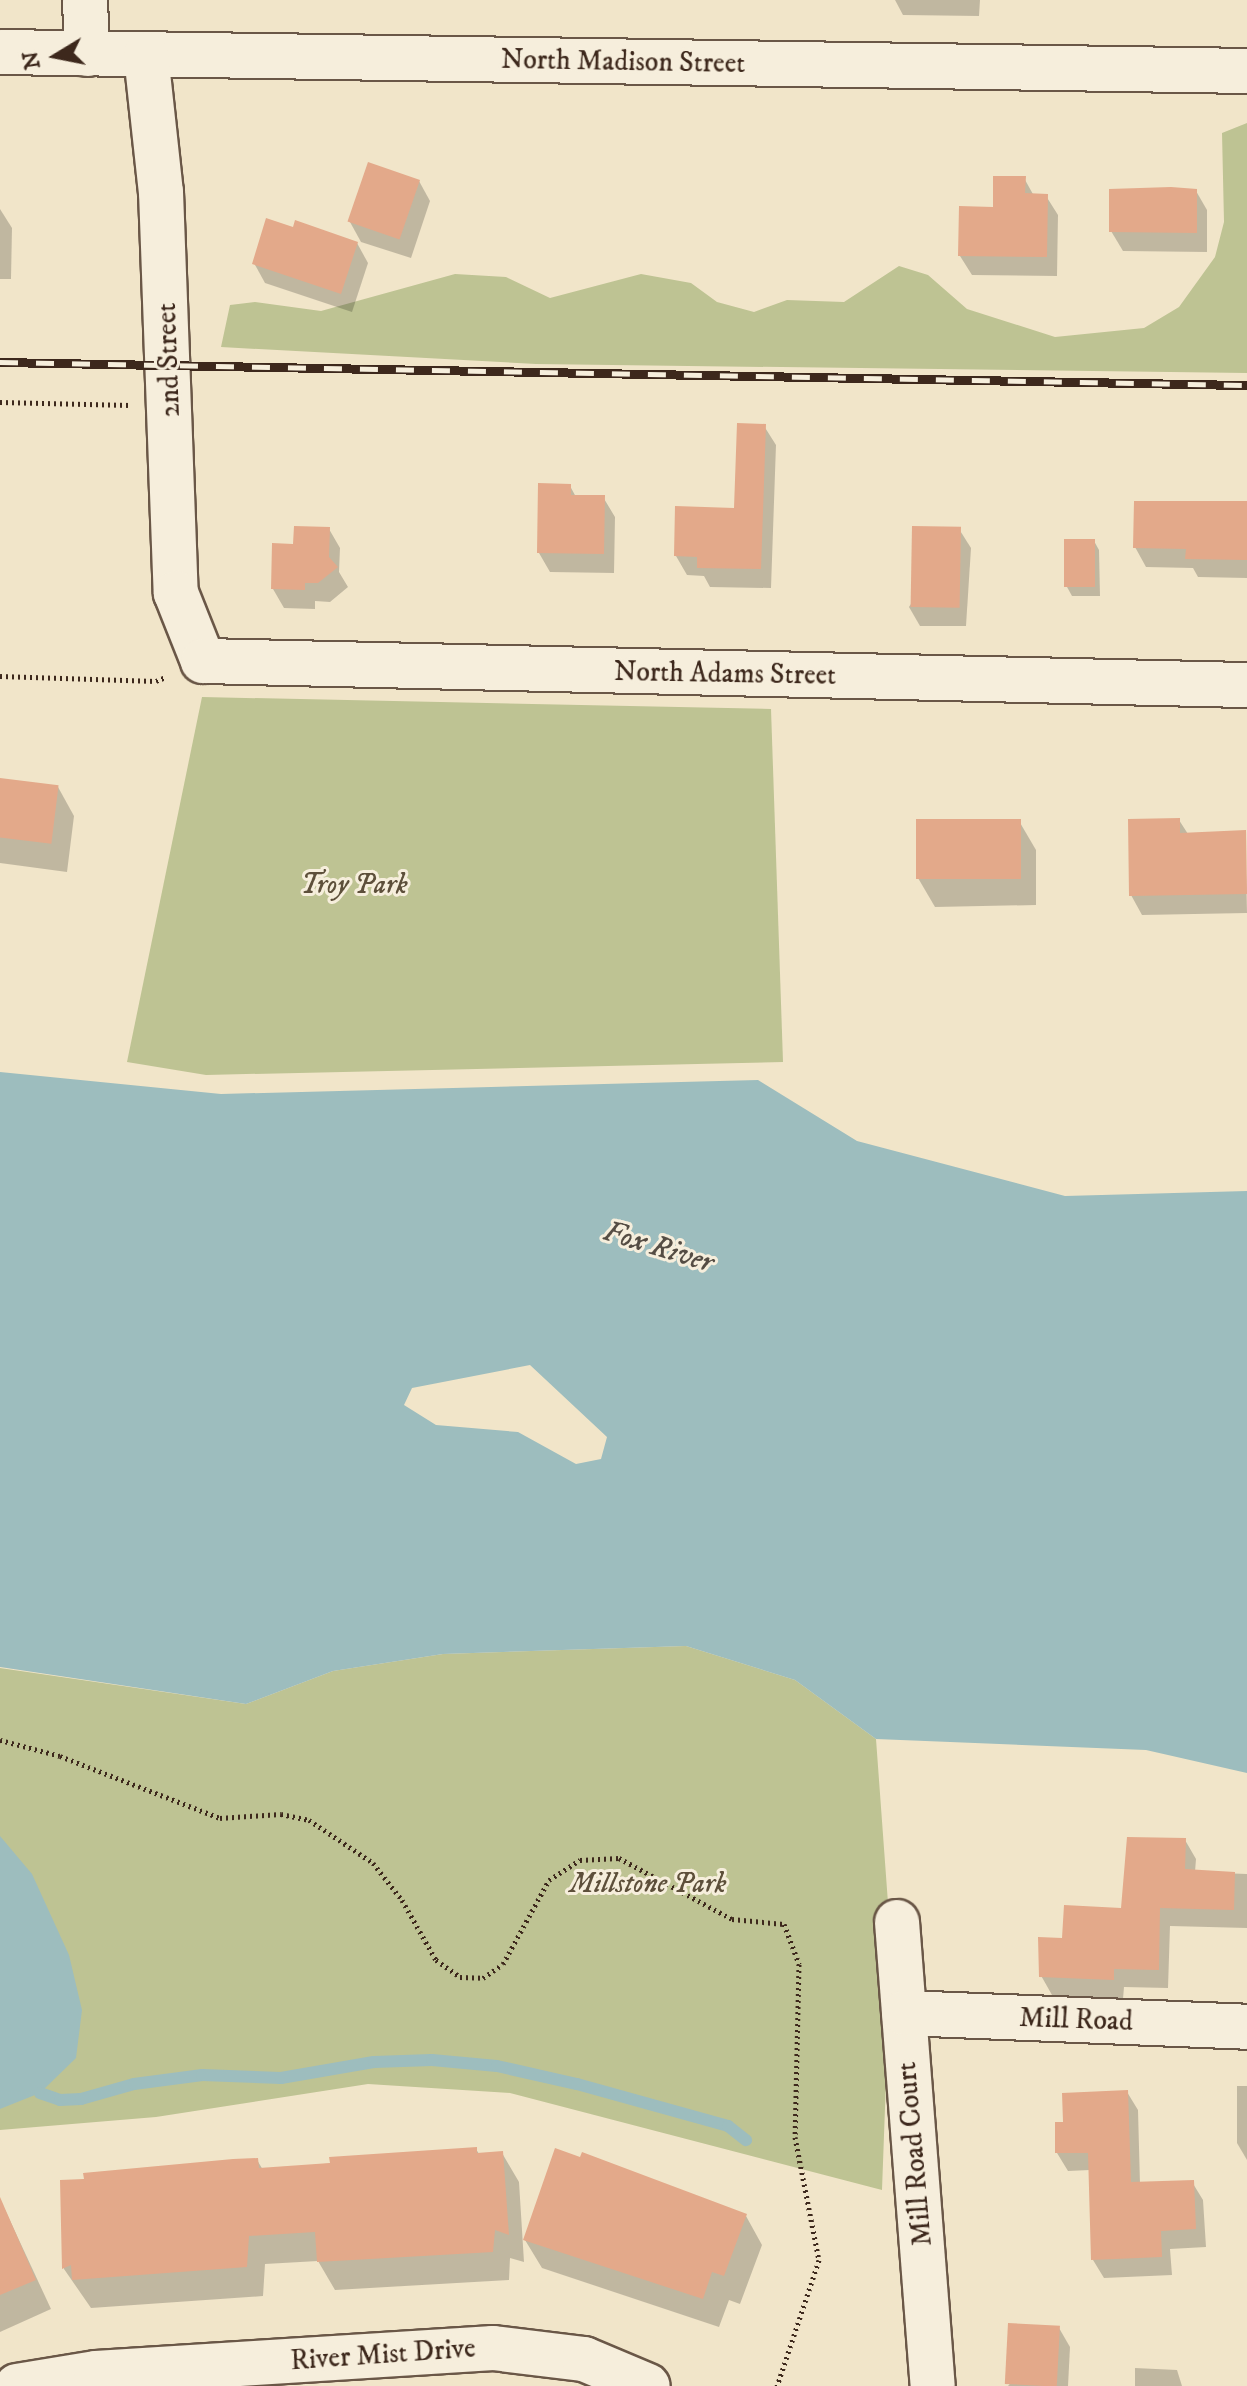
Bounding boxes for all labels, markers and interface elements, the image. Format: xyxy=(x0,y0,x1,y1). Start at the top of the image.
north arrow xyxy=(16,16,96,96)
street label: North Madison Street xyxy=(500,43,746,81)
text: N xyxy=(17,49,47,71)
street label: 2nd Street xyxy=(150,302,188,418)
street label: North Adams Street xyxy=(614,655,836,693)
park label: Troy Park xyxy=(300,868,408,902)
water label: Fox River xyxy=(599,1214,717,1282)
park label: Millstone Park xyxy=(569,1867,727,1901)
street label: Mill Road xyxy=(1019,2001,1133,2039)
street label: Mill Road Court xyxy=(890,2061,940,2247)
street label: River Mist Drive xyxy=(289,2332,477,2378)

